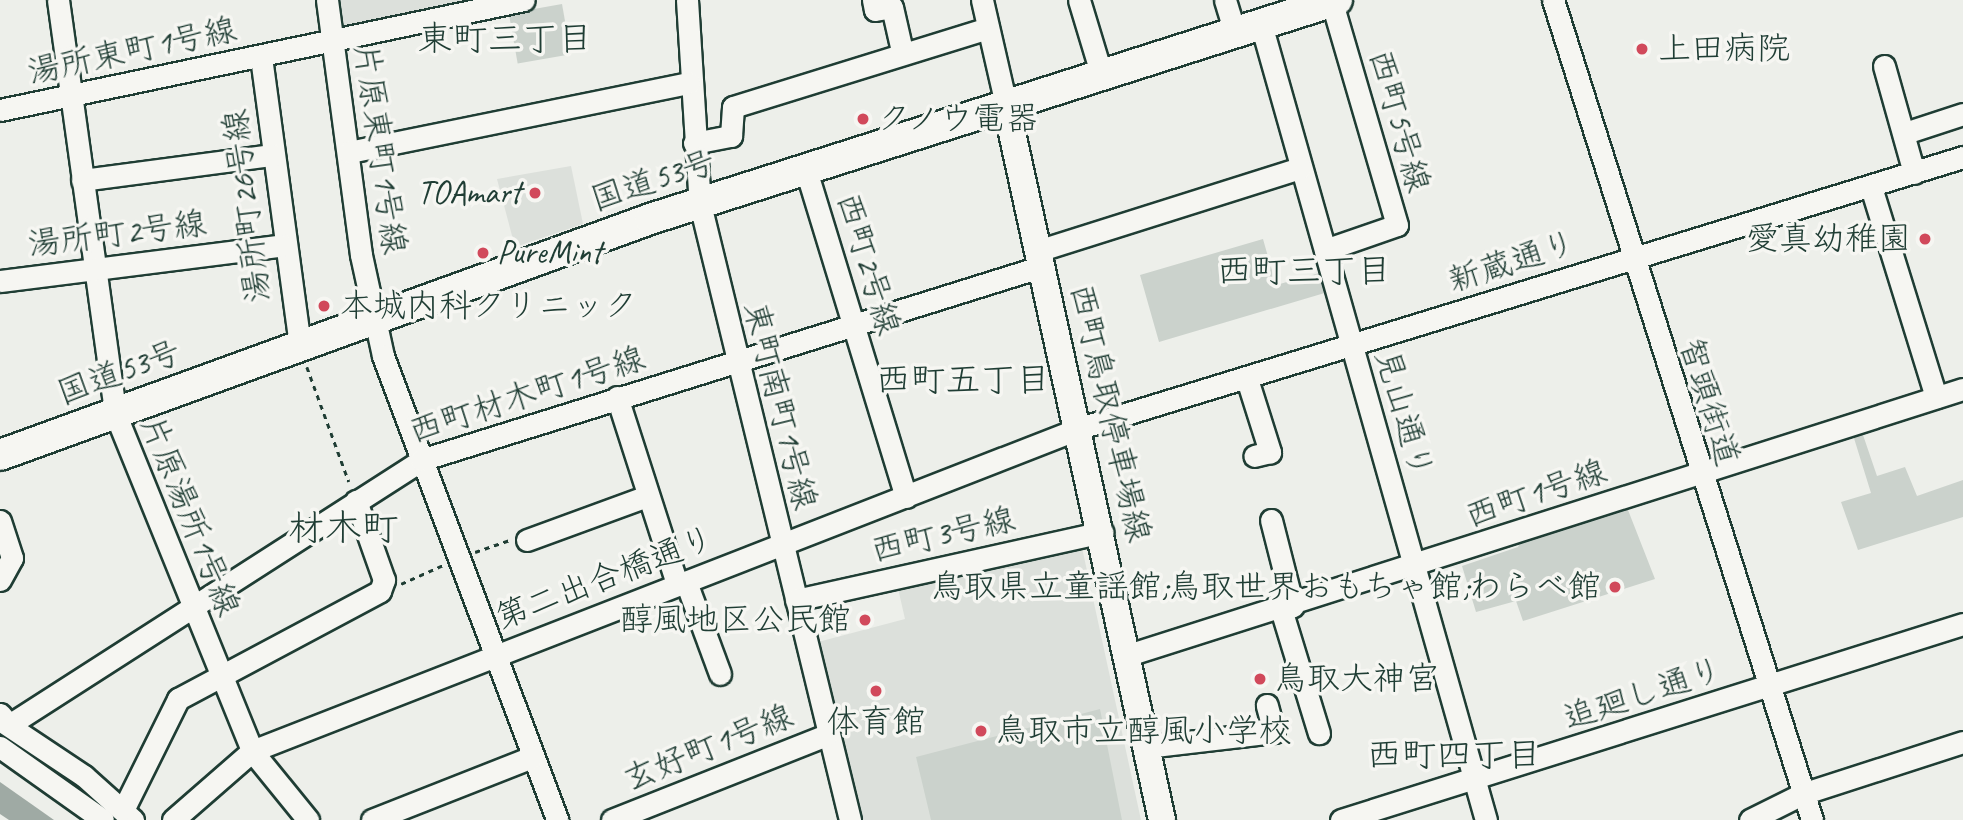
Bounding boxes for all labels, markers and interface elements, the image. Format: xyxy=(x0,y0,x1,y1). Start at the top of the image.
street label: 湯所東町1号線 xyxy=(24,10,240,92)
district label: 東町三丁目 xyxy=(418,18,592,60)
place label: 上田病院 xyxy=(1658,29,1790,69)
marker: 上田病院 xyxy=(1632,39,1652,59)
street label: 片原東町1号線 xyxy=(346,41,414,257)
street label: 西町5号線 xyxy=(1360,45,1438,197)
place label: クノウ電器 xyxy=(877,99,1042,139)
street label: 湯所町26号線 xyxy=(215,107,279,305)
marker: クノウ電器 xyxy=(855,111,871,127)
street label: 国道53号 xyxy=(586,142,720,220)
place label: TOAmart xyxy=(417,173,521,213)
marker: TOAmart xyxy=(527,185,543,201)
street label: 西町2号線 xyxy=(828,188,908,340)
street label: 湯所町2号線 xyxy=(25,203,209,265)
place label: 愛真幼稚園 xyxy=(1746,219,1911,259)
street label: 新蔵通り xyxy=(1443,223,1581,301)
marker: 愛真幼稚園 xyxy=(1917,231,1933,247)
place label: PureMint xyxy=(497,233,602,273)
marker: PureMint xyxy=(475,245,491,261)
district label: 西町三丁目 xyxy=(1217,250,1391,292)
street label: 西町鳥取停車場線 xyxy=(1061,280,1159,546)
place label: 本城内科クリニック xyxy=(340,286,637,326)
marker: 本城内科クリニック xyxy=(314,296,334,316)
street label: 東町南町1号線 xyxy=(735,298,825,514)
street label: 国道53号 xyxy=(52,332,186,414)
street label: 智頭街道 xyxy=(1671,333,1747,471)
street label: 西町材木町1号線 xyxy=(404,338,650,452)
street label: 見山通り xyxy=(1367,345,1441,483)
district label: 西町五丁目 xyxy=(876,359,1050,401)
street label: 片原湯所1号線 xyxy=(132,410,248,622)
street label: 西町1号線 xyxy=(1460,451,1612,537)
street label: 西町3号線 xyxy=(867,499,1019,571)
district label: 材木町 xyxy=(288,506,398,550)
street label: 第二出合橋通り xyxy=(490,518,720,638)
place label: 鳥取県立童謡館;鳥取世界おもちゃ館;わらべ館 xyxy=(928,567,1601,607)
marker: 鳥取県立童謡館;鳥取世界おもちゃ館;わらべ館 xyxy=(1607,579,1623,595)
place label: 醇風地区公民館 xyxy=(620,600,851,640)
marker: 醇風地区公民館 xyxy=(857,612,873,628)
street label: 追廻し通り xyxy=(1558,650,1728,738)
place label: 鳥取大神宮 xyxy=(1274,659,1439,699)
marker: 鳥取大神宮 xyxy=(1252,671,1268,687)
marker: 体育館 xyxy=(868,683,884,699)
street label: 玄好町1号線 xyxy=(617,696,799,800)
place label: 体育館 xyxy=(827,702,925,742)
place label: 鳥取市立醇風小学校 xyxy=(995,711,1292,751)
marker: 鳥取市立醇風小学校 xyxy=(973,723,989,739)
district label: 西町四丁目 xyxy=(1367,734,1541,776)

